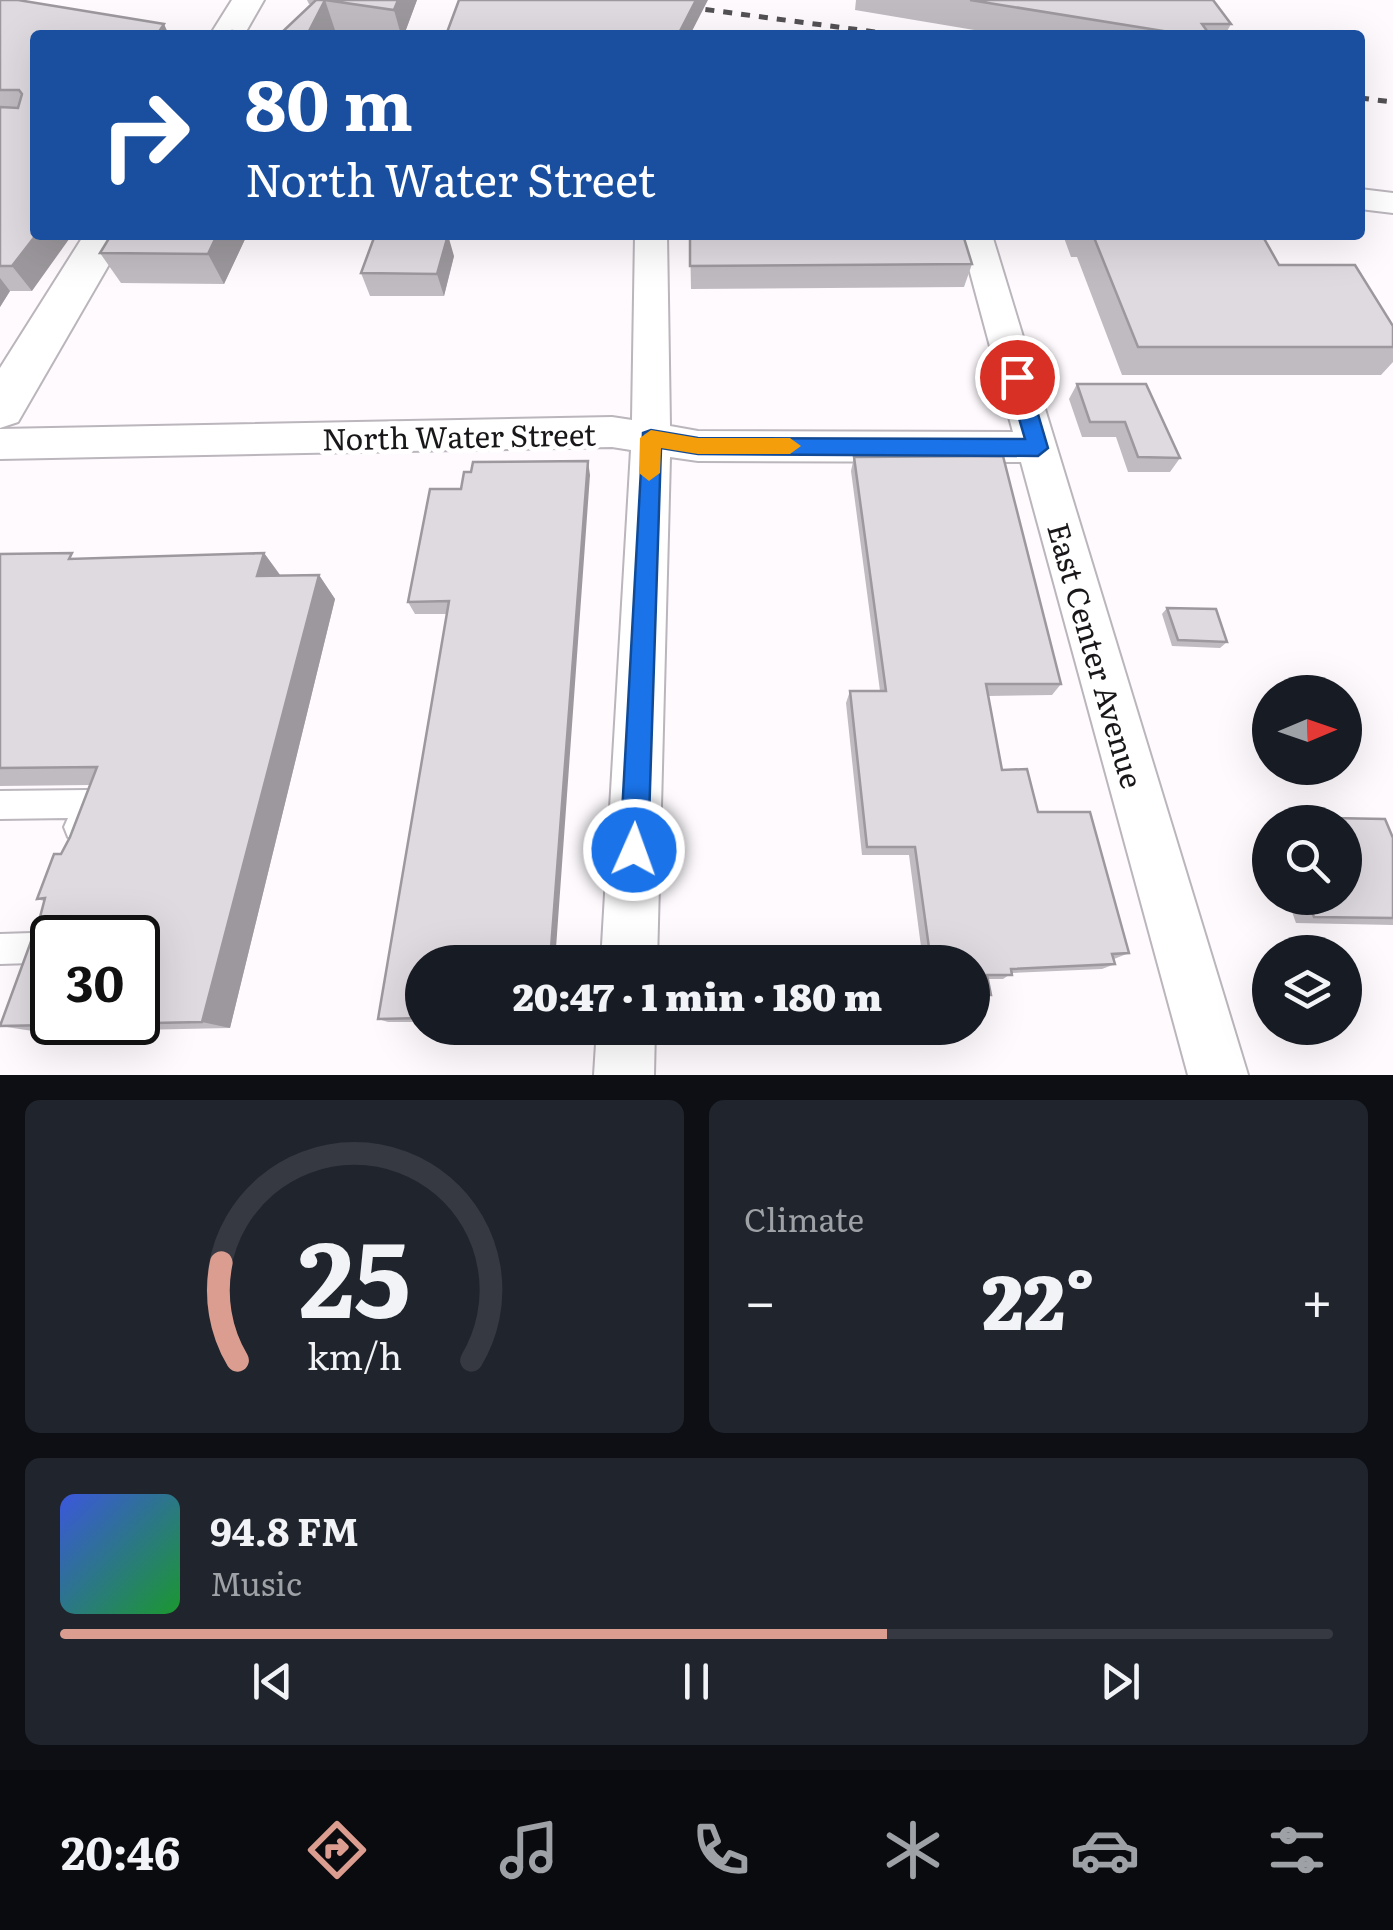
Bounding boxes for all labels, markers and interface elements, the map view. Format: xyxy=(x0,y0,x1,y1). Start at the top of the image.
text: 80 m xyxy=(245,49,413,153)
icon: right xyxy=(80,70,210,200)
text: North Water Street xyxy=(245,144,656,211)
pin xyxy=(975,335,1060,420)
icon: arrive xyxy=(990,350,1045,405)
street label: North Water Street xyxy=(322,411,596,459)
street label: East Center Avenue xyxy=(1038,517,1156,793)
north arrow xyxy=(1252,675,1362,785)
map controls xyxy=(1252,675,1362,1045)
position arrow xyxy=(582,798,686,902)
button: search xyxy=(1252,805,1362,915)
speed limit sign: 30 xyxy=(30,915,160,1045)
button: layers xyxy=(1252,935,1362,1045)
text: 20:47 · 1 min · 180 m xyxy=(513,966,882,1023)
text: Climate xyxy=(744,1194,864,1242)
text: 25 xyxy=(298,1196,411,1350)
text: 22° xyxy=(982,1242,1095,1353)
text: − xyxy=(744,1257,776,1339)
text: + xyxy=(1301,1257,1333,1339)
text: km/h xyxy=(307,1328,402,1381)
text: 94.8 FM xyxy=(210,1501,359,1558)
text: Music xyxy=(210,1558,302,1606)
icon: previous xyxy=(245,1654,300,1709)
icon: pause xyxy=(669,1654,724,1709)
icon: next xyxy=(1093,1654,1148,1709)
icon: directions xyxy=(302,1815,372,1885)
icon: music xyxy=(494,1815,564,1885)
icon: phone xyxy=(686,1815,756,1885)
icon: climate xyxy=(878,1815,948,1885)
icon: car xyxy=(1070,1815,1140,1885)
icon: filters xyxy=(1262,1815,1332,1885)
text: 20:46 xyxy=(61,1817,180,1884)

